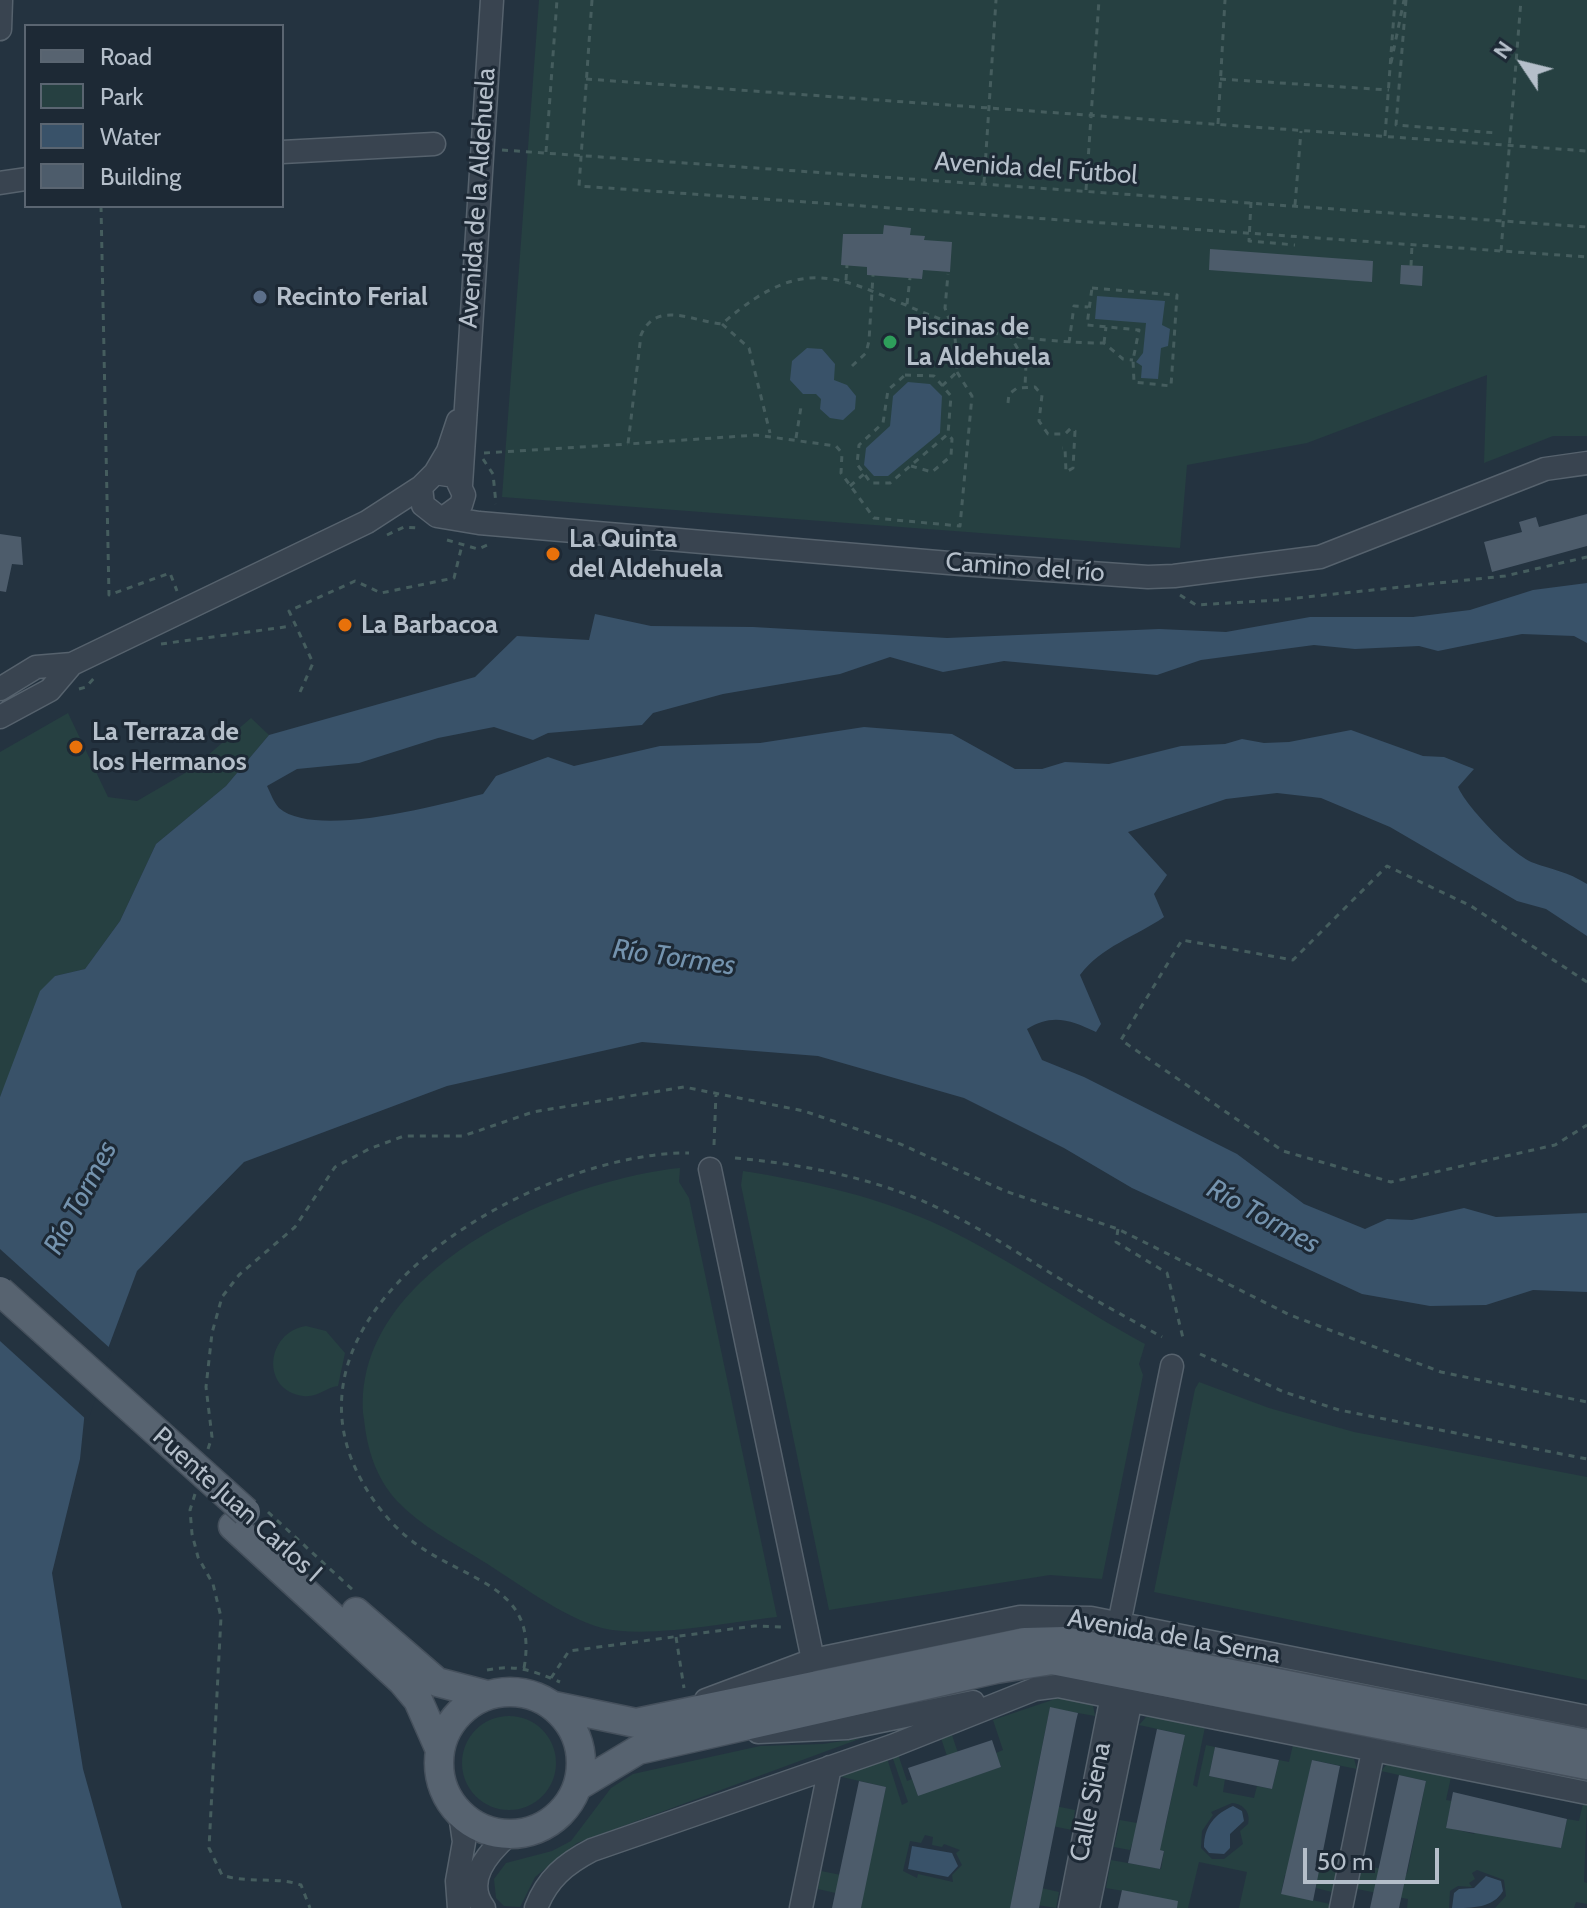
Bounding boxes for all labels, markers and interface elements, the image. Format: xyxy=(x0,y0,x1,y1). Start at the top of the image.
legend xyxy=(24,24,284,208)
north arrow xyxy=(1483,24,1563,104)
text: N xyxy=(1487,36,1518,64)
text: Road xyxy=(100,42,152,71)
street label: Avenida de la Aldehuela xyxy=(453,67,503,329)
text: Park xyxy=(100,82,143,111)
text: Water xyxy=(100,122,161,151)
street label: Avenida del Fútbol xyxy=(933,146,1139,192)
text: Building xyxy=(100,162,181,191)
place label: Recinto Ferial xyxy=(276,281,428,313)
marker: Recinto Ferial xyxy=(251,288,269,306)
place label: Piscinas de La Aldehuela xyxy=(906,311,1051,372)
marker: Piscinas de La Aldehuela xyxy=(881,333,899,351)
place label: La Quinta del Aldehuela xyxy=(569,523,723,584)
marker: La Quinta del Aldehuela xyxy=(544,545,562,563)
street label: Camino del río xyxy=(944,547,1106,589)
place label: La Barbacoa xyxy=(361,609,498,641)
marker: La Barbacoa xyxy=(336,616,354,634)
place label: La Terraza de los Hermanos xyxy=(92,716,247,778)
marker: La Terraza de los Hermanos xyxy=(67,738,85,756)
water label: Río Tormes xyxy=(611,933,737,983)
water label: Río Tormes xyxy=(37,1136,125,1260)
water label: Río Tormes xyxy=(1201,1172,1325,1262)
street label: Puente Juan Carlos I xyxy=(146,1421,328,1589)
street label: Avenida de la Serna xyxy=(1065,1603,1283,1671)
street label: Calle Siena xyxy=(1064,1740,1118,1864)
scale bar xyxy=(1307,1832,1443,1882)
text: 50 m xyxy=(1317,1847,1373,1876)

